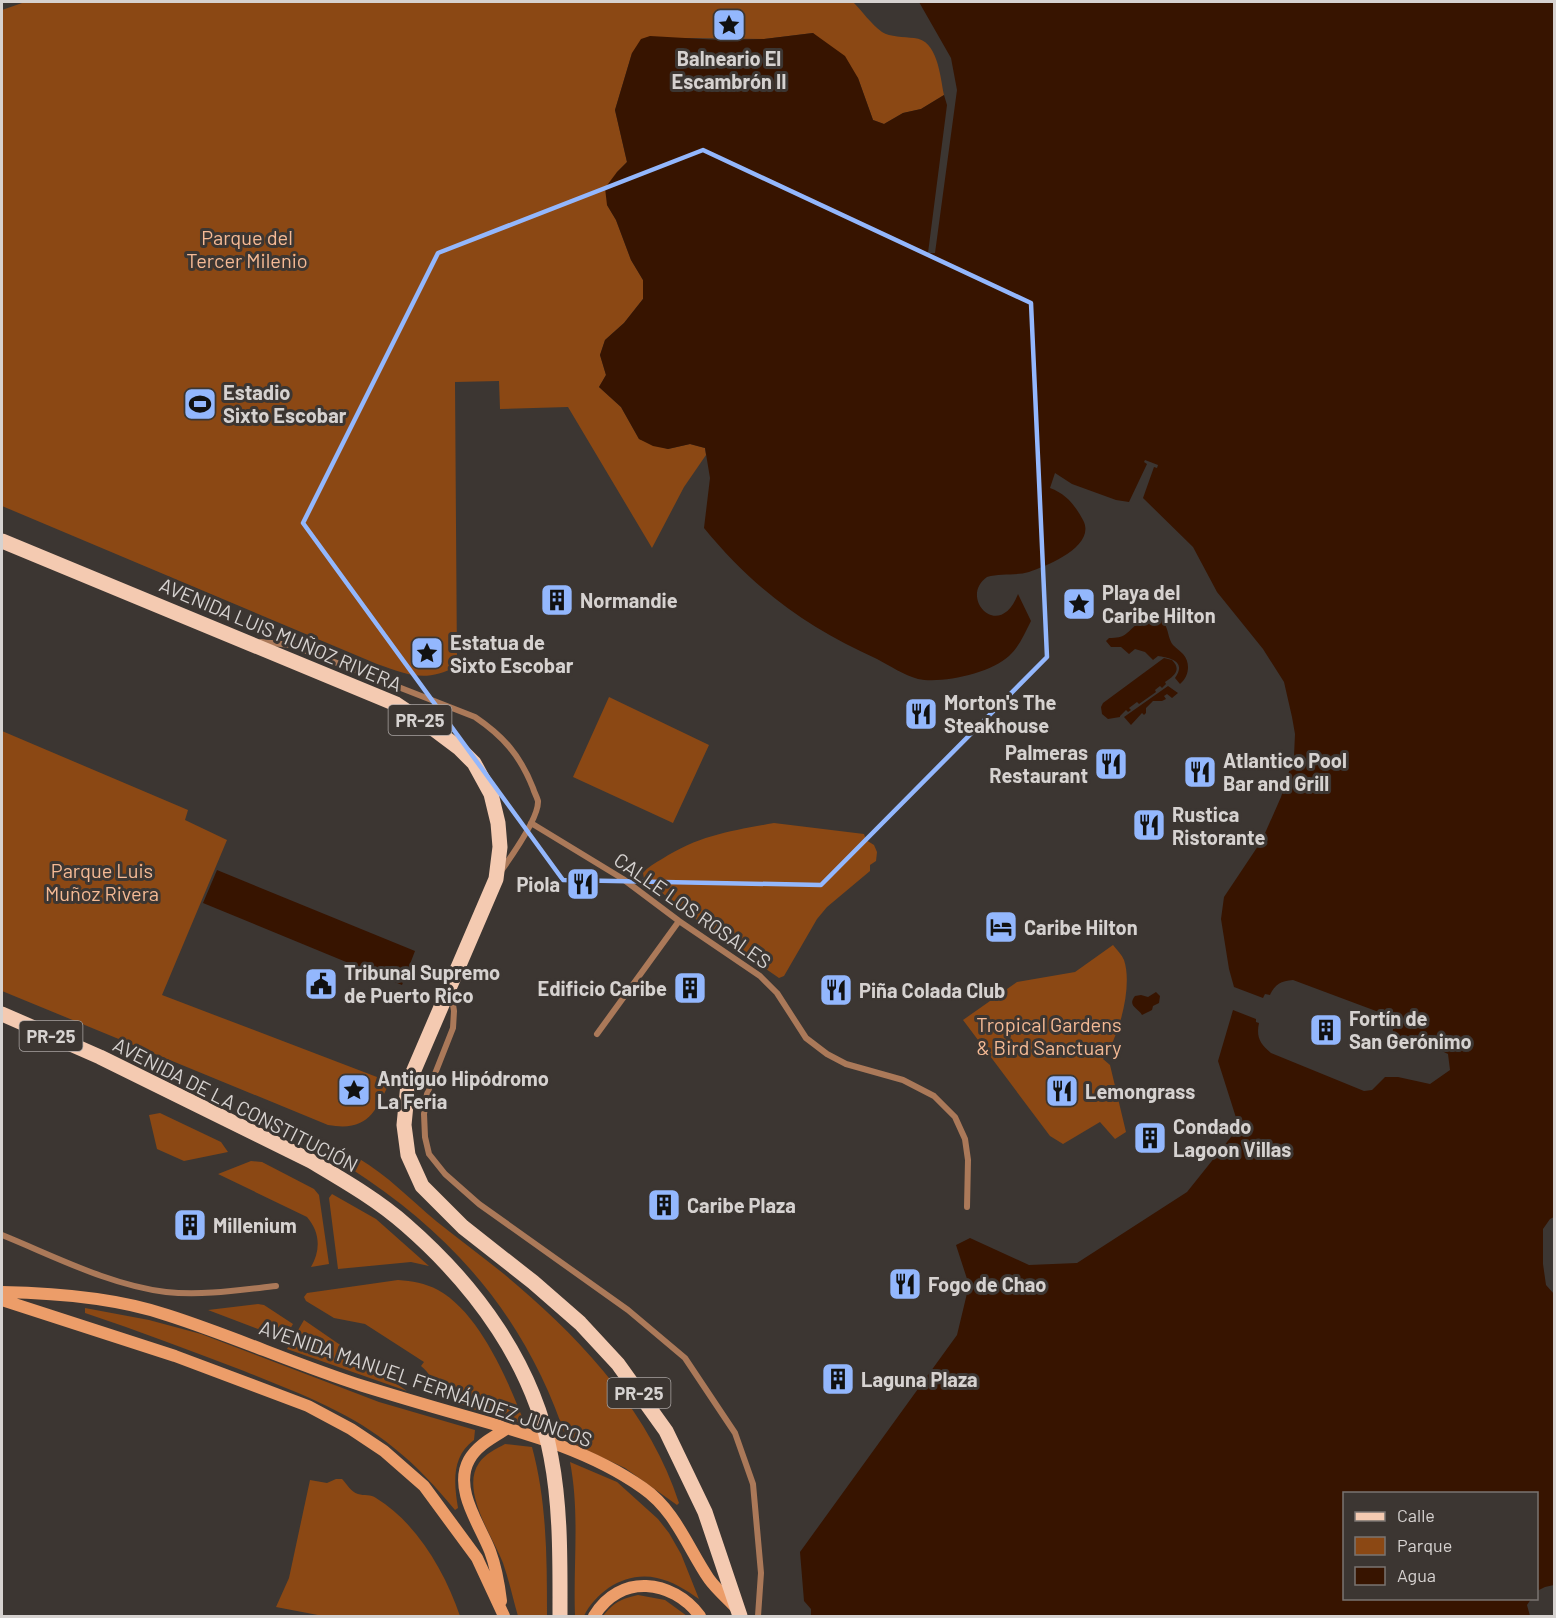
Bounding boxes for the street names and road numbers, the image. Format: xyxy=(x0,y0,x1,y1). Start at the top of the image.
street label: AVENIDA LUIS MUÑOZ RIVERA xyxy=(156,572,406,696)
road number: PR-25 xyxy=(388,705,452,735)
street label: CALLE LOS ROSALES xyxy=(610,847,776,973)
road number: PR-25 xyxy=(20,1021,82,1051)
street label: AVENIDA DE LA CONSTITUCIÓN xyxy=(110,1032,362,1176)
street label: AVENIDA MANUEL FERNÁNDEZ JUNCOS xyxy=(257,1315,595,1451)
road number: PR-25 xyxy=(608,1378,670,1408)

